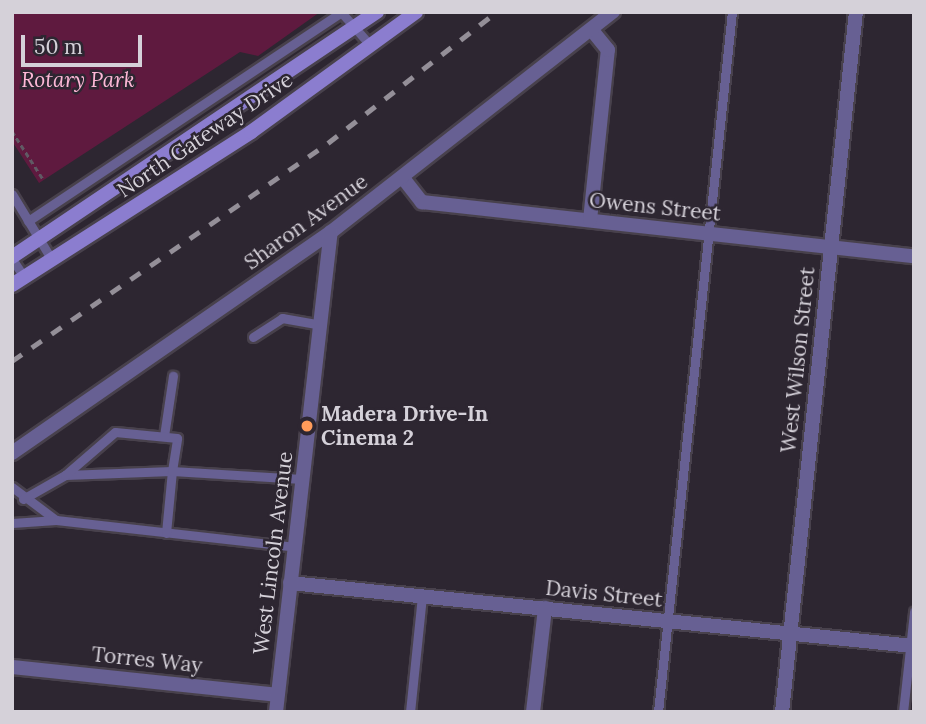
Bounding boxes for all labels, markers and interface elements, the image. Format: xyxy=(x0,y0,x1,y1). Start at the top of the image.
scale bar xyxy=(24,21,145,65)
text: 50 m xyxy=(34,33,83,60)
park label: Rotary Park xyxy=(21,67,135,93)
street label: North Gateway Drive xyxy=(113,67,297,203)
street label: Sharon Avenue xyxy=(239,169,373,275)
street label: Owens Street xyxy=(588,188,722,226)
street label: West Wilson Street xyxy=(776,266,820,454)
place label: Madera Drive-In Cinema 2 xyxy=(321,401,488,451)
marker: Madera Drive-In Cinema 2 xyxy=(299,418,315,434)
street label: West Lincoln Avenue xyxy=(248,450,298,656)
street label: Davis Street xyxy=(544,575,664,613)
street label: Torres Way xyxy=(90,642,204,678)

